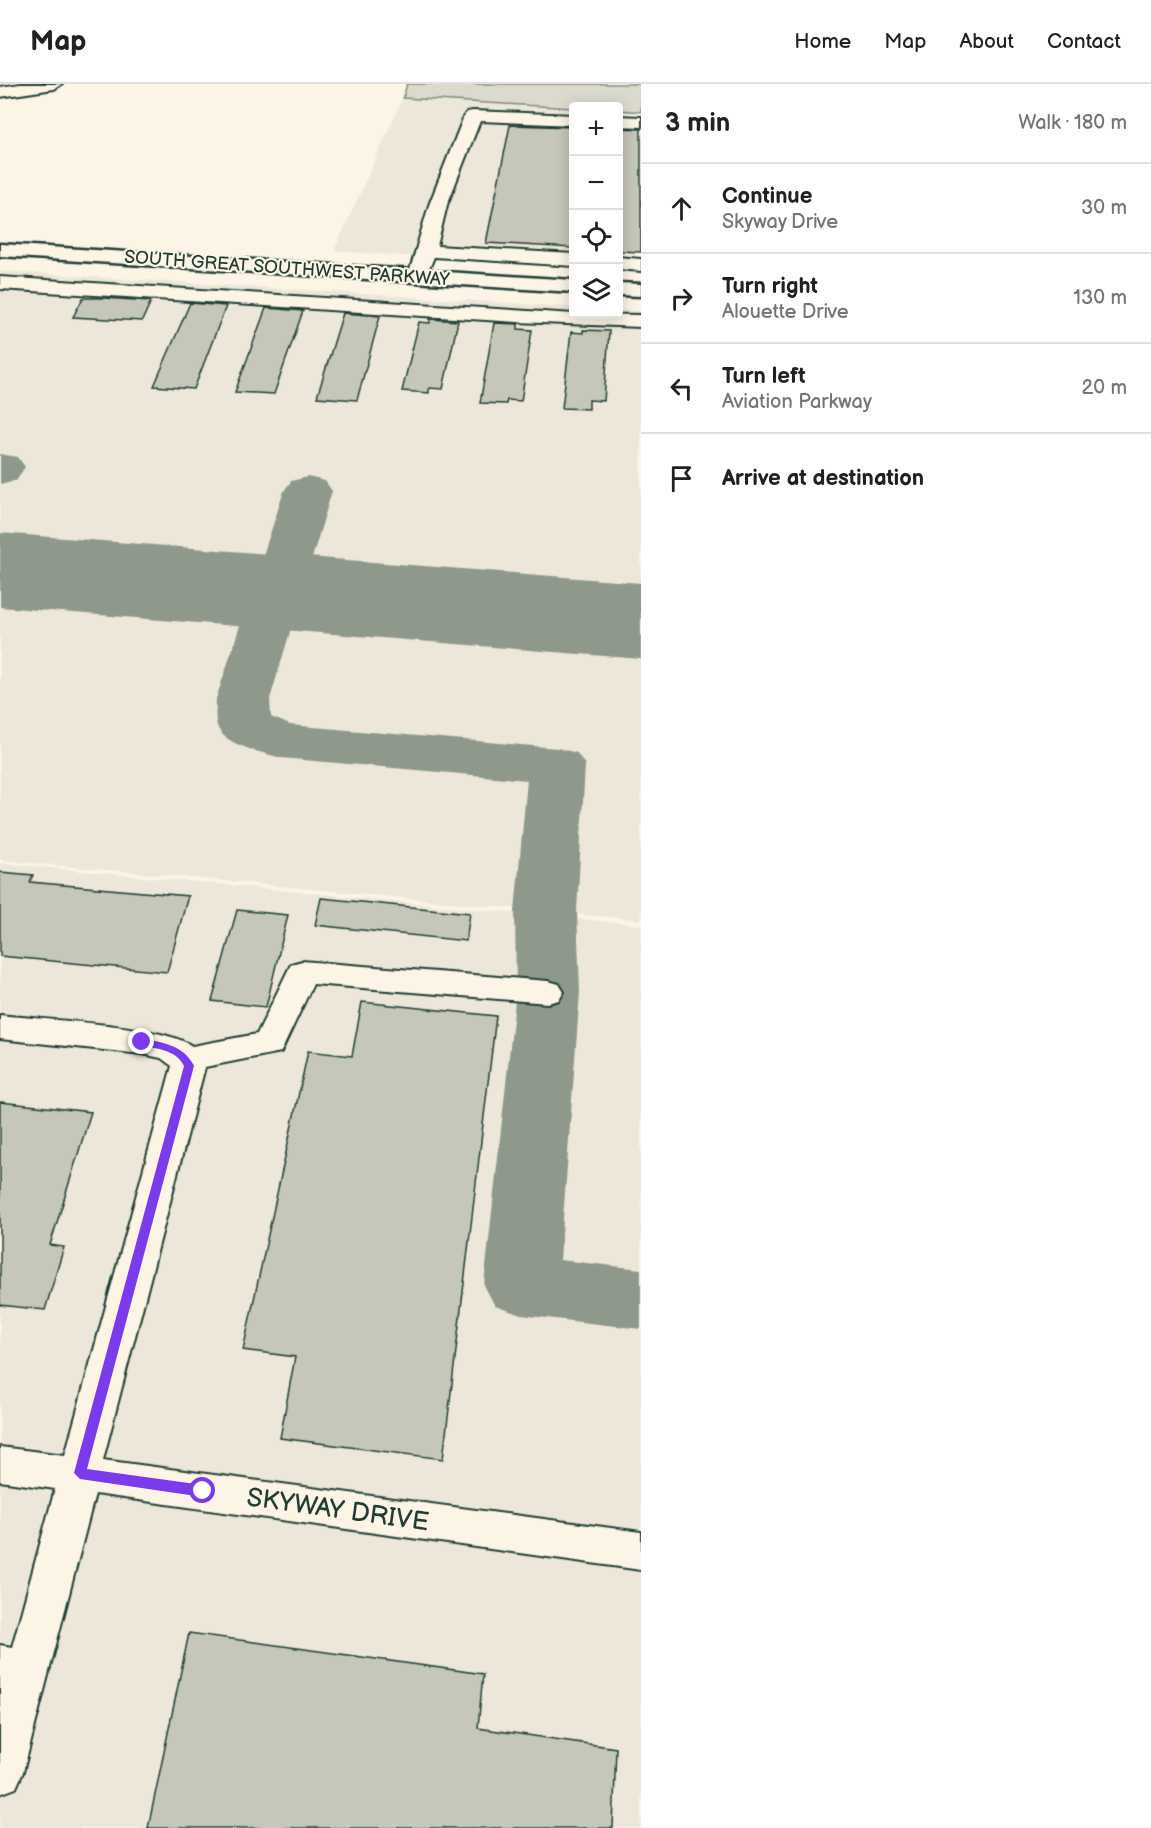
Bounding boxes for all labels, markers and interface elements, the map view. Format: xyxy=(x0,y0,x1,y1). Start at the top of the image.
text: Map xyxy=(30,25,86,58)
text: Home xyxy=(794,29,851,54)
text: Map xyxy=(884,29,926,54)
text: About xyxy=(959,29,1014,54)
text: Contact xyxy=(1047,29,1121,54)
map controls xyxy=(569,102,623,318)
button: + xyxy=(569,102,623,156)
text: 3 min xyxy=(665,108,730,139)
text: Walk · 180 m xyxy=(1018,111,1127,135)
button: − xyxy=(569,156,623,210)
text: Continue xyxy=(722,183,812,210)
icon: ahead xyxy=(665,192,698,225)
text: 30 m xyxy=(1081,196,1127,220)
button: locate xyxy=(569,210,623,264)
text: Skyway Drive xyxy=(722,210,838,234)
street label: SOUTH GREAT SOUTHWEST PARKWAY xyxy=(124,247,451,290)
button: layers xyxy=(569,264,623,318)
text: Turn right xyxy=(722,273,818,300)
icon: right xyxy=(665,282,698,315)
text: 130 m xyxy=(1073,286,1127,310)
text: Alouette Drive xyxy=(722,300,849,324)
text: Turn left xyxy=(722,363,806,390)
icon: left xyxy=(665,372,698,405)
text: 20 m xyxy=(1082,376,1127,400)
text: Aviation Parkway xyxy=(722,390,872,414)
icon: arrive xyxy=(665,462,698,495)
text: Arrive at destination xyxy=(722,465,924,492)
route end xyxy=(128,1028,154,1054)
route start xyxy=(189,1477,215,1503)
street label: SKYWAY DRIVE xyxy=(245,1482,431,1539)

